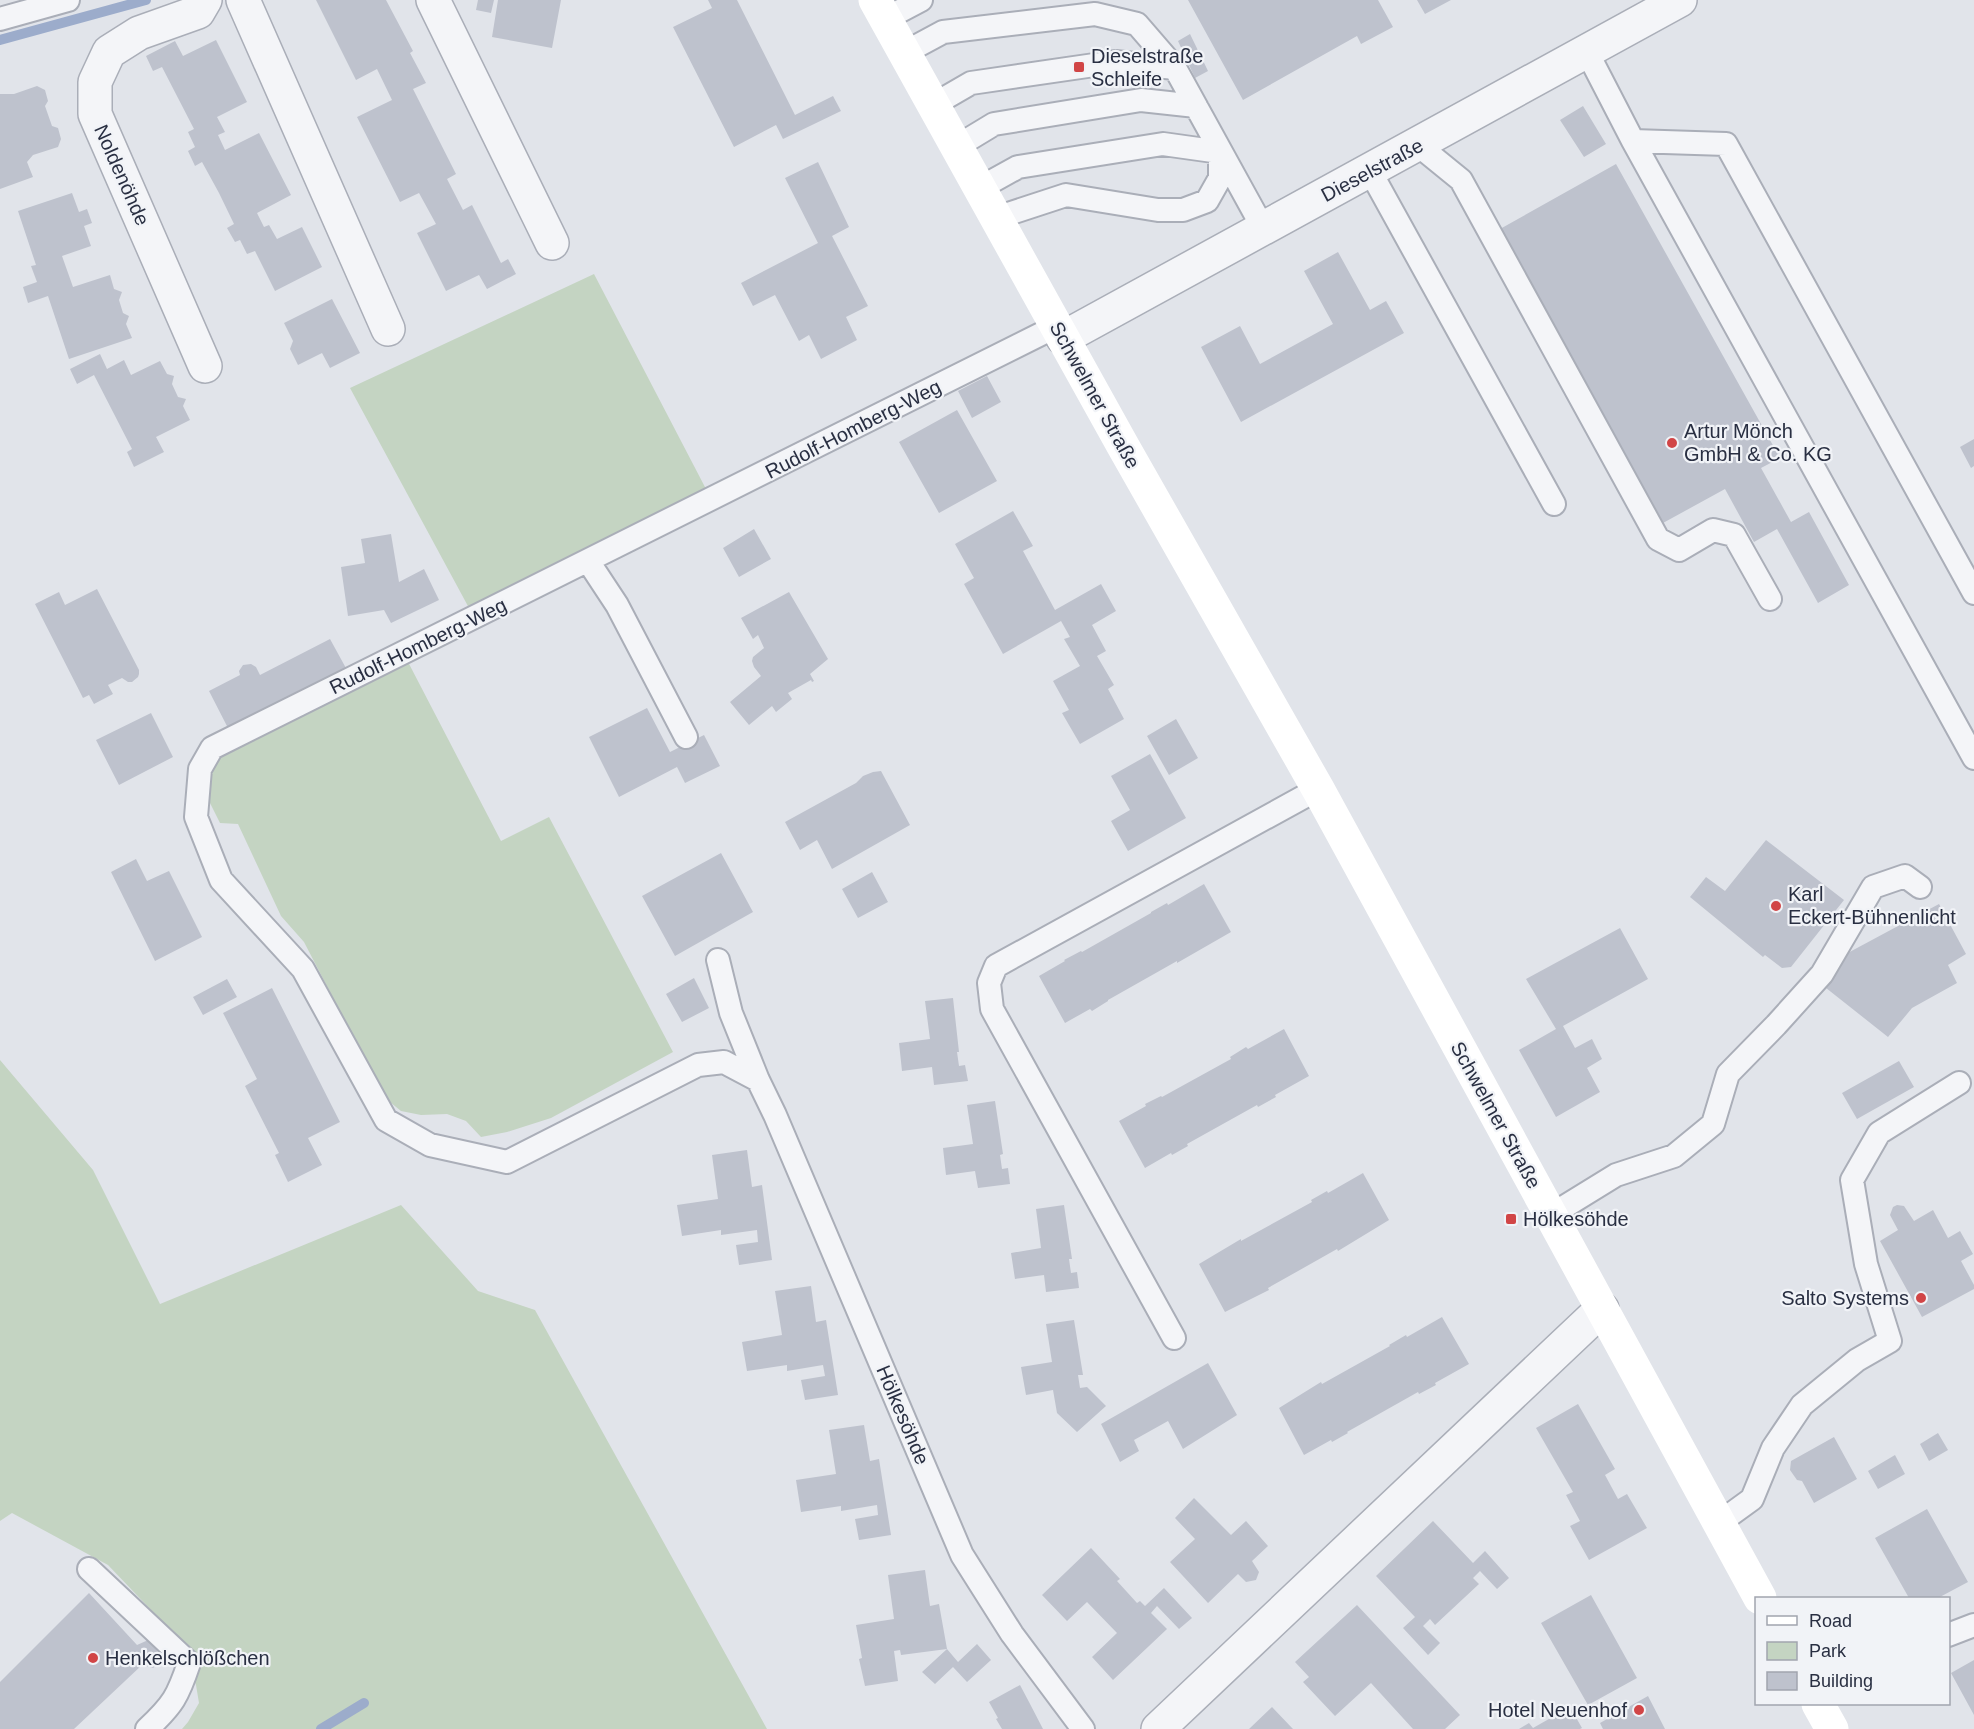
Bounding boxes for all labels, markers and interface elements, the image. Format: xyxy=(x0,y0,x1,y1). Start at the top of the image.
place label: Dieselstraße Schleife xyxy=(1091,45,1203,90)
marker: Dieselstraße Schleife xyxy=(1072,60,1086,74)
street label: Noldenöhde xyxy=(90,121,154,229)
street label: Dieselstraße xyxy=(1317,134,1427,206)
street label: Schwelmer Straße xyxy=(1046,318,1144,472)
street label: Rudolf-Homberg-Weg xyxy=(762,375,944,483)
place label: Artur Mönch GmbH & Co. KG xyxy=(1684,420,1832,465)
marker: Artur Mönch GmbH & Co. KG xyxy=(1665,436,1679,450)
street label: Rudolf-Homberg-Weg xyxy=(326,594,510,698)
place label: Karl Eckert-Bühnenlicht xyxy=(1788,883,1956,928)
marker: Karl Eckert-Bühnenlicht xyxy=(1769,899,1783,913)
street label: Schwelmer Straße xyxy=(1447,1038,1545,1192)
place label: Hölkesöhde xyxy=(1523,1208,1629,1230)
marker: Hölkesöhde xyxy=(1504,1212,1518,1226)
place label: Salto Systems xyxy=(1781,1287,1909,1309)
marker: Salto Systems xyxy=(1914,1291,1928,1305)
street label: Hölkesöhde xyxy=(872,1362,934,1468)
legend xyxy=(1755,1597,1950,1705)
text: Road xyxy=(1809,1611,1852,1631)
text: Park xyxy=(1809,1641,1847,1661)
place label: Henkelschlößchen xyxy=(105,1647,270,1669)
marker: Henkelschlößchen xyxy=(86,1651,100,1665)
text: Building xyxy=(1809,1671,1873,1691)
place label: Hotel Neuenhof xyxy=(1488,1699,1627,1721)
marker: Hotel Neuenhof xyxy=(1632,1703,1646,1717)

